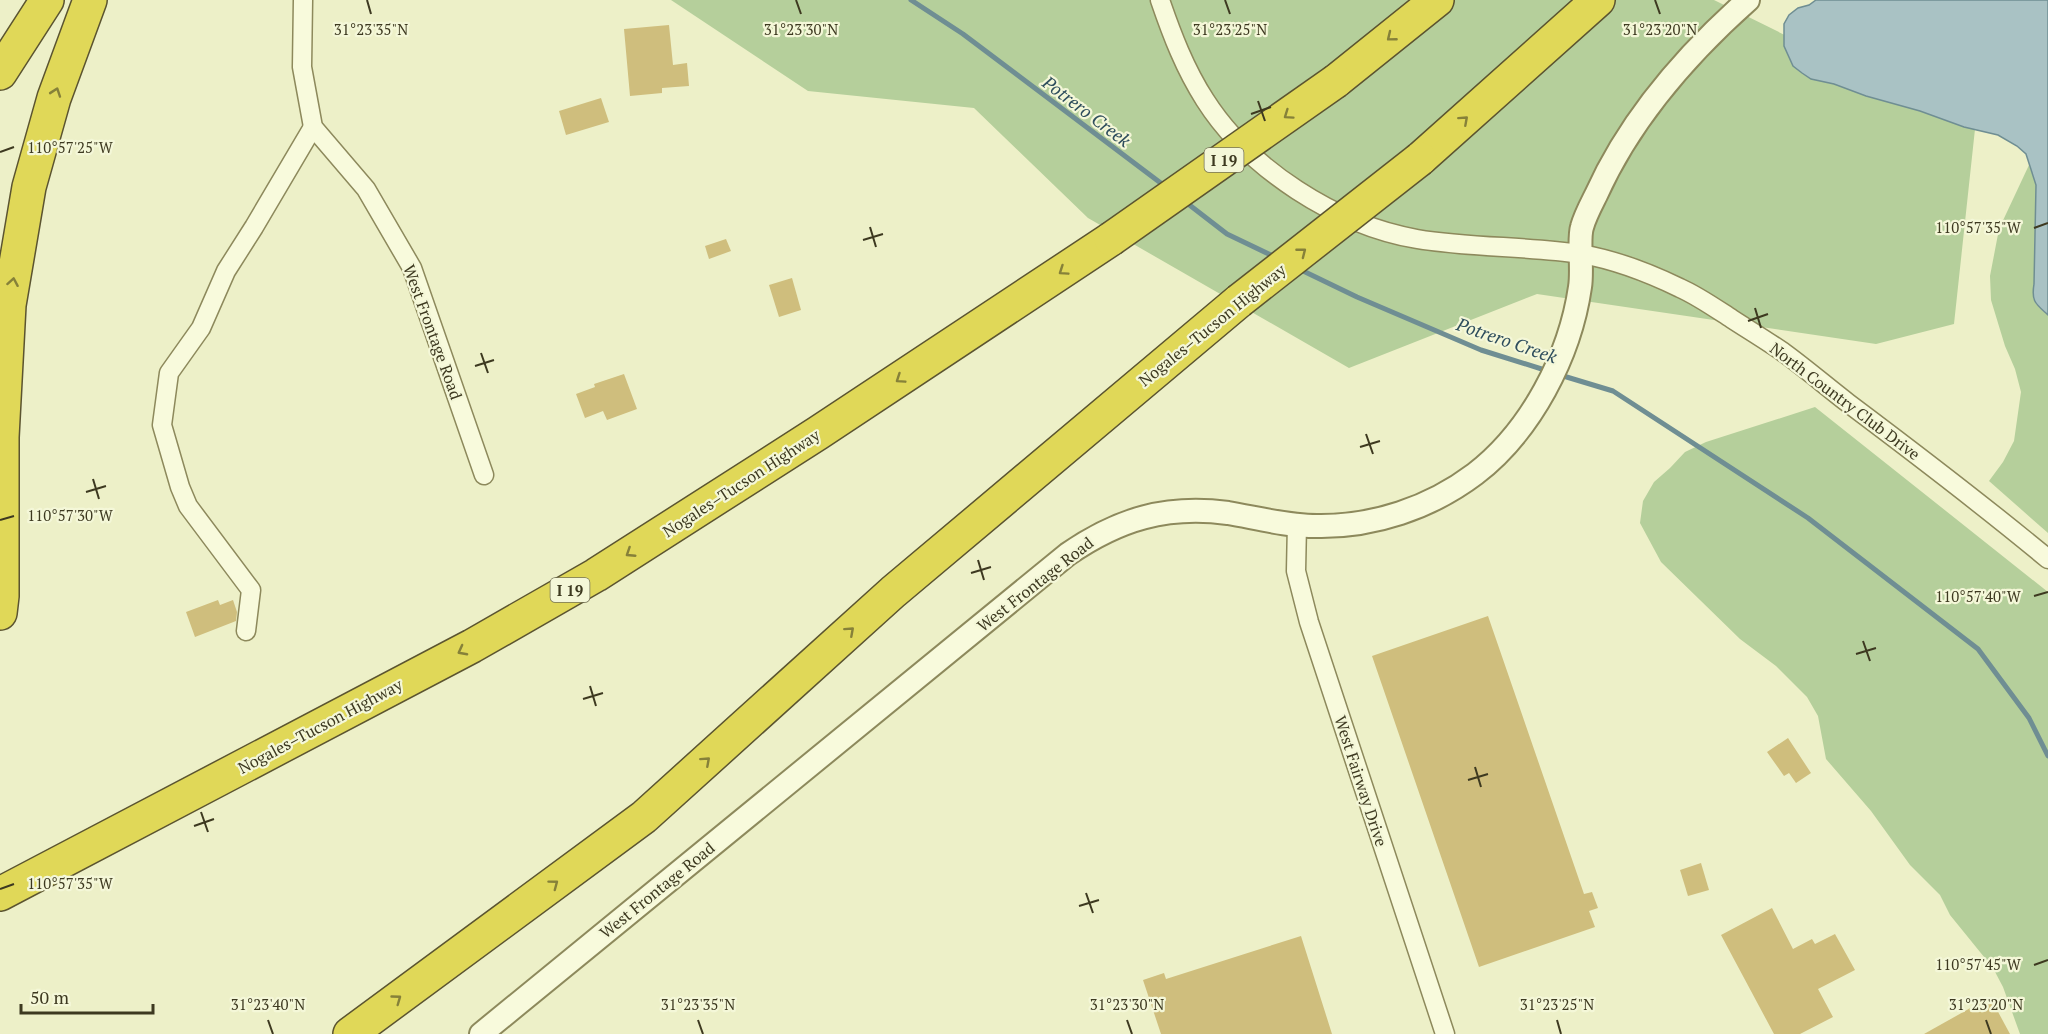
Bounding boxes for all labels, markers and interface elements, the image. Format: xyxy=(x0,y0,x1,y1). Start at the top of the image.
text: 31°23'35"N xyxy=(334,19,408,39)
text: 31°23'30"N xyxy=(764,19,838,39)
text: 31°23'25"N xyxy=(1193,19,1267,39)
text: 31°23'20"N xyxy=(1623,19,1697,39)
one-way arrow xyxy=(1387,29,1398,40)
water label: Potrero Creek xyxy=(1037,69,1136,152)
one-way arrow xyxy=(49,87,62,98)
one-way arrow xyxy=(1284,108,1295,119)
one-way arrow xyxy=(1457,116,1468,127)
text: 110°57'25"W xyxy=(27,137,114,157)
road number: I 19 xyxy=(1204,148,1244,172)
text: 110°57'35"W xyxy=(1935,217,2022,237)
one-way arrow xyxy=(1295,249,1306,260)
street label: Nogales–Tucson Highway xyxy=(1134,258,1291,391)
street label: West Frontage Road xyxy=(398,262,468,403)
one-way arrow xyxy=(1058,264,1069,275)
one-way arrow xyxy=(6,277,19,287)
water label: Potrero Creek xyxy=(1453,311,1561,368)
street label: North Country Club Drive xyxy=(1765,337,1925,465)
one-way arrow xyxy=(896,372,907,383)
street label: Nogales–Tucson Highway xyxy=(658,423,825,542)
text: 110°57'30"W xyxy=(27,505,114,525)
street label: West Frontage Road xyxy=(972,532,1098,636)
one-way arrow xyxy=(626,546,637,557)
road number: I 19 xyxy=(550,578,590,602)
text: 110°57'40"W xyxy=(1935,586,2022,606)
one-way arrow xyxy=(843,627,854,638)
one-way arrow xyxy=(458,644,468,655)
street label: Nogales–Tucson Highway xyxy=(234,673,407,779)
street label: West Fairway Drive xyxy=(1329,713,1393,849)
one-way arrow xyxy=(699,757,709,768)
street label: West Frontage Road xyxy=(595,837,719,943)
text: 110°57'35"W xyxy=(27,873,114,893)
one-way arrow xyxy=(548,880,559,891)
text: 110°57'45"W xyxy=(1935,954,2022,974)
scale bar xyxy=(21,977,153,1015)
text: 50 m xyxy=(30,985,70,1009)
text: 31°23'40"N xyxy=(231,994,305,1014)
text: 31°23'35"N xyxy=(661,994,735,1014)
text: 31°23'30"N xyxy=(1090,994,1164,1014)
text: 31°23'25"N xyxy=(1520,994,1594,1014)
text: 31°23'20"N xyxy=(1949,994,2023,1014)
one-way arrow xyxy=(391,996,402,1007)

